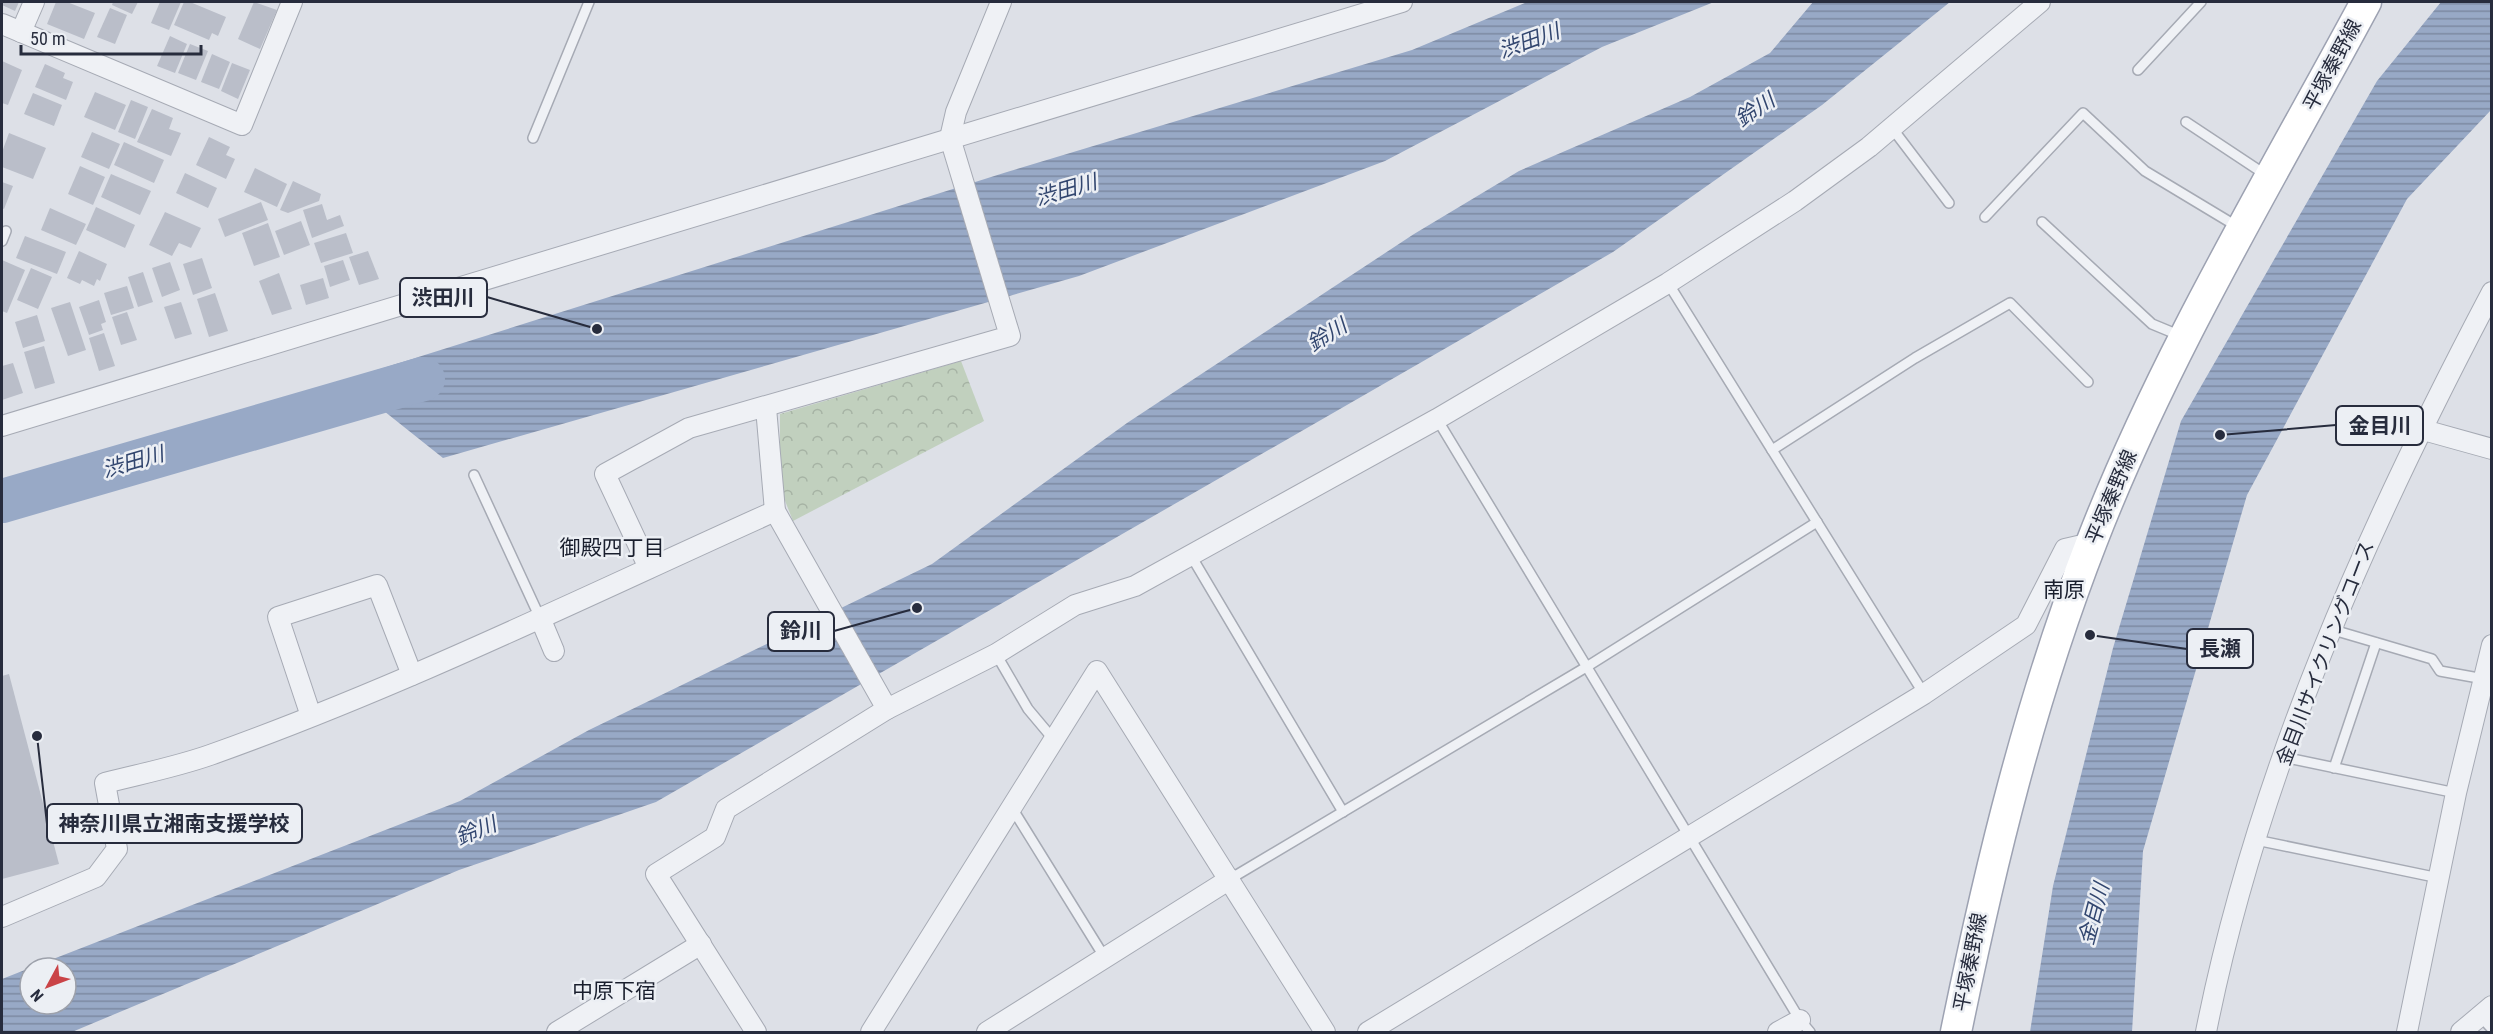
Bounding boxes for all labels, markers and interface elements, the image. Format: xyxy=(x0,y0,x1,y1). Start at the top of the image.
street label: 平塚秦野線 xyxy=(2298,15,2366,115)
scale bar xyxy=(21,18,201,56)
water label: 渋田川 xyxy=(1495,18,1565,63)
text: 50 m xyxy=(30,28,65,49)
water label: 鈴川 xyxy=(1731,87,1781,132)
water label: 渋田川 xyxy=(1032,169,1102,210)
callout: 渋田川 xyxy=(400,278,487,317)
text: 渋田川 xyxy=(412,286,475,310)
water label: 鈴川 xyxy=(1303,313,1353,356)
callout: 金目川 xyxy=(2336,406,2423,445)
text: 金目川 xyxy=(2349,414,2412,438)
water label: 渋田川 xyxy=(99,441,169,482)
street label: 平塚秦野線 xyxy=(2080,446,2142,548)
district label: 御殿四丁目 xyxy=(560,536,665,560)
street label: 金目川サイクリングコース xyxy=(2271,537,2379,769)
district label: 南原 xyxy=(2043,578,2085,602)
callout: 鈴川 xyxy=(768,612,834,651)
text: 鈴川 xyxy=(780,619,822,643)
callout: 長瀬 xyxy=(2187,629,2253,668)
text: 長瀬 xyxy=(2199,637,2241,661)
callout: 神奈川県立湘南支援学校 xyxy=(47,804,302,843)
water label: 鈴川 xyxy=(452,811,502,850)
text: 神奈川県立湘南支援学校 xyxy=(59,812,290,836)
water label: 金目川 xyxy=(2074,879,2114,948)
street label: 平塚秦野線 xyxy=(1949,911,1991,1013)
north arrow xyxy=(18,956,78,1016)
district label: 中原下宿 xyxy=(572,979,656,1003)
text: N xyxy=(27,986,47,1005)

